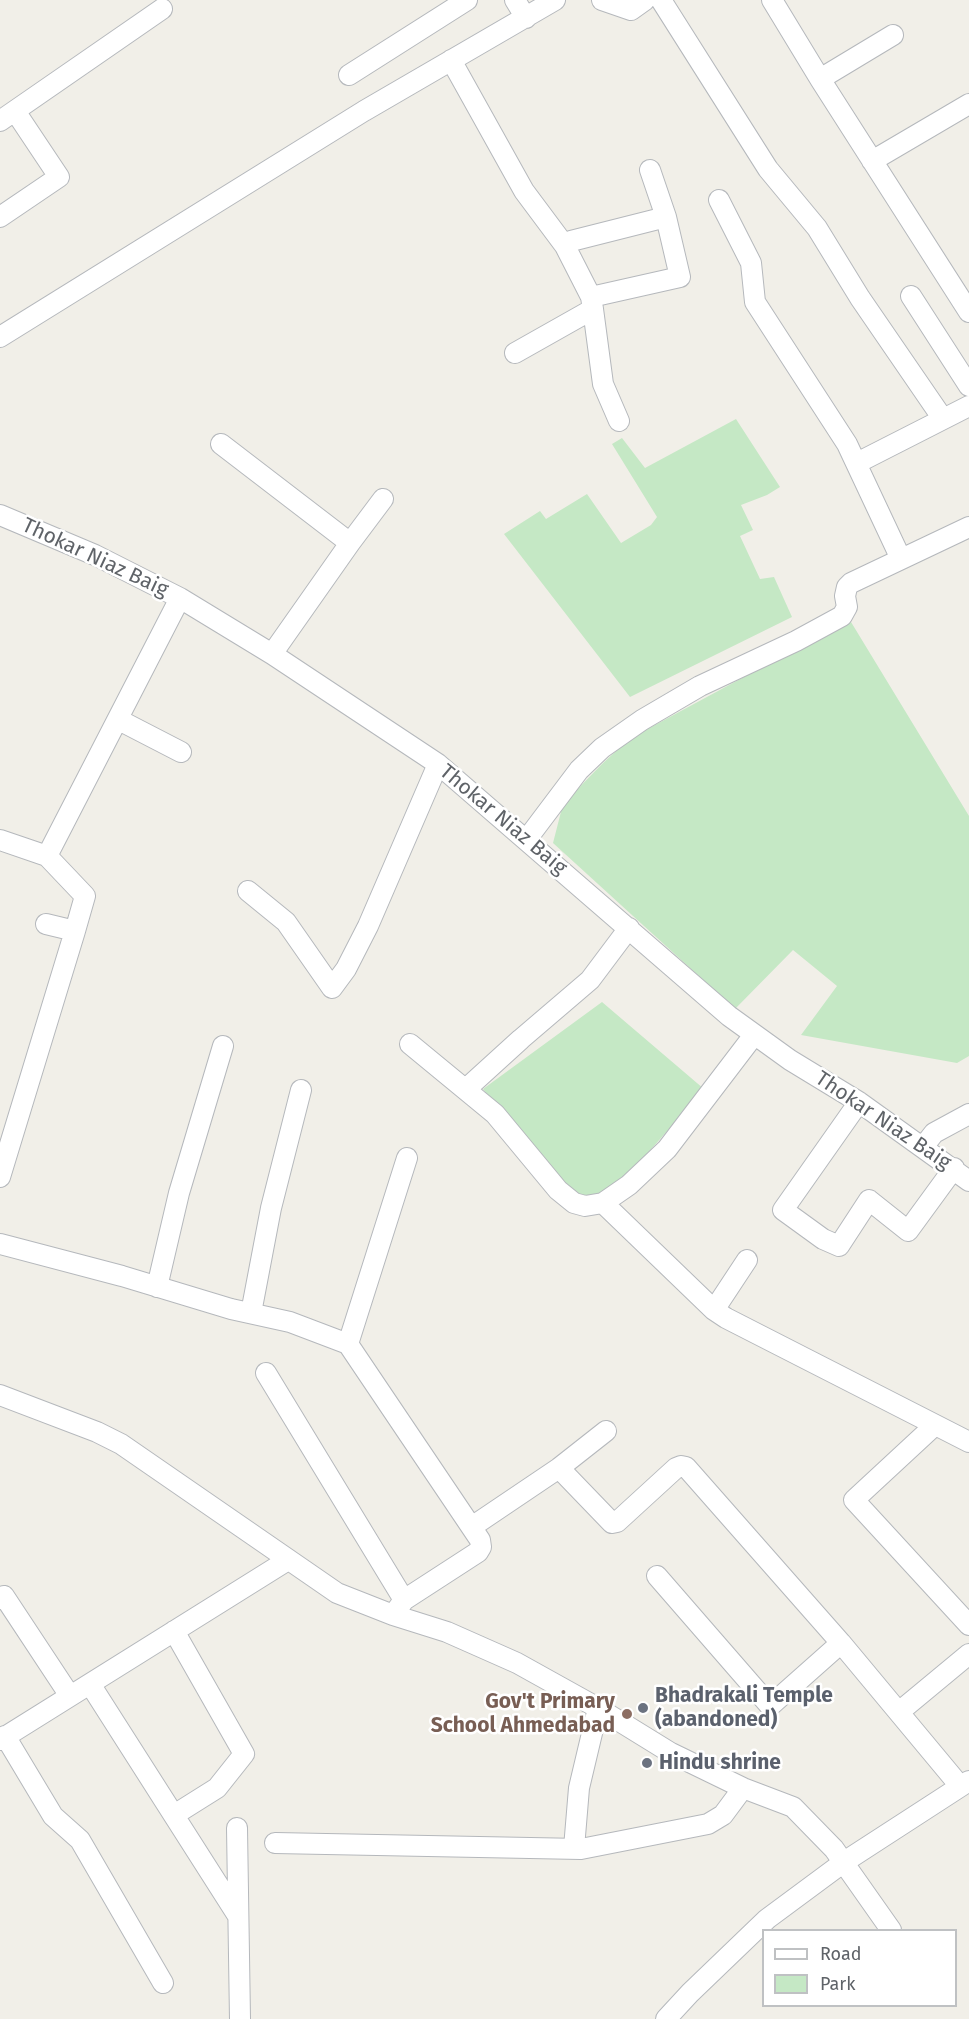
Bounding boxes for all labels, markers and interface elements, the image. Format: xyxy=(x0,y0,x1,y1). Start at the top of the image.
street label: Thokar Niaz Baig xyxy=(18,513,172,603)
street label: Thokar Niaz Baig xyxy=(434,759,572,881)
street label: Thokar Niaz Baig xyxy=(810,1066,956,1176)
place label: Bhadrakali Temple (abandoned) xyxy=(655,1683,833,1733)
place label: Gov't Primary School Ahmedabad xyxy=(431,1689,615,1739)
marker: Bhadrakali Temple (abandoned) xyxy=(636,1701,650,1715)
marker: Gov't Primary School Ahmedabad xyxy=(620,1707,634,1721)
place label: Hindu shrine xyxy=(659,1750,781,1776)
marker: Hindu shrine xyxy=(640,1756,654,1770)
legend xyxy=(762,1929,957,2007)
text: Road xyxy=(820,1943,862,1965)
text: Park xyxy=(820,1973,855,1995)

